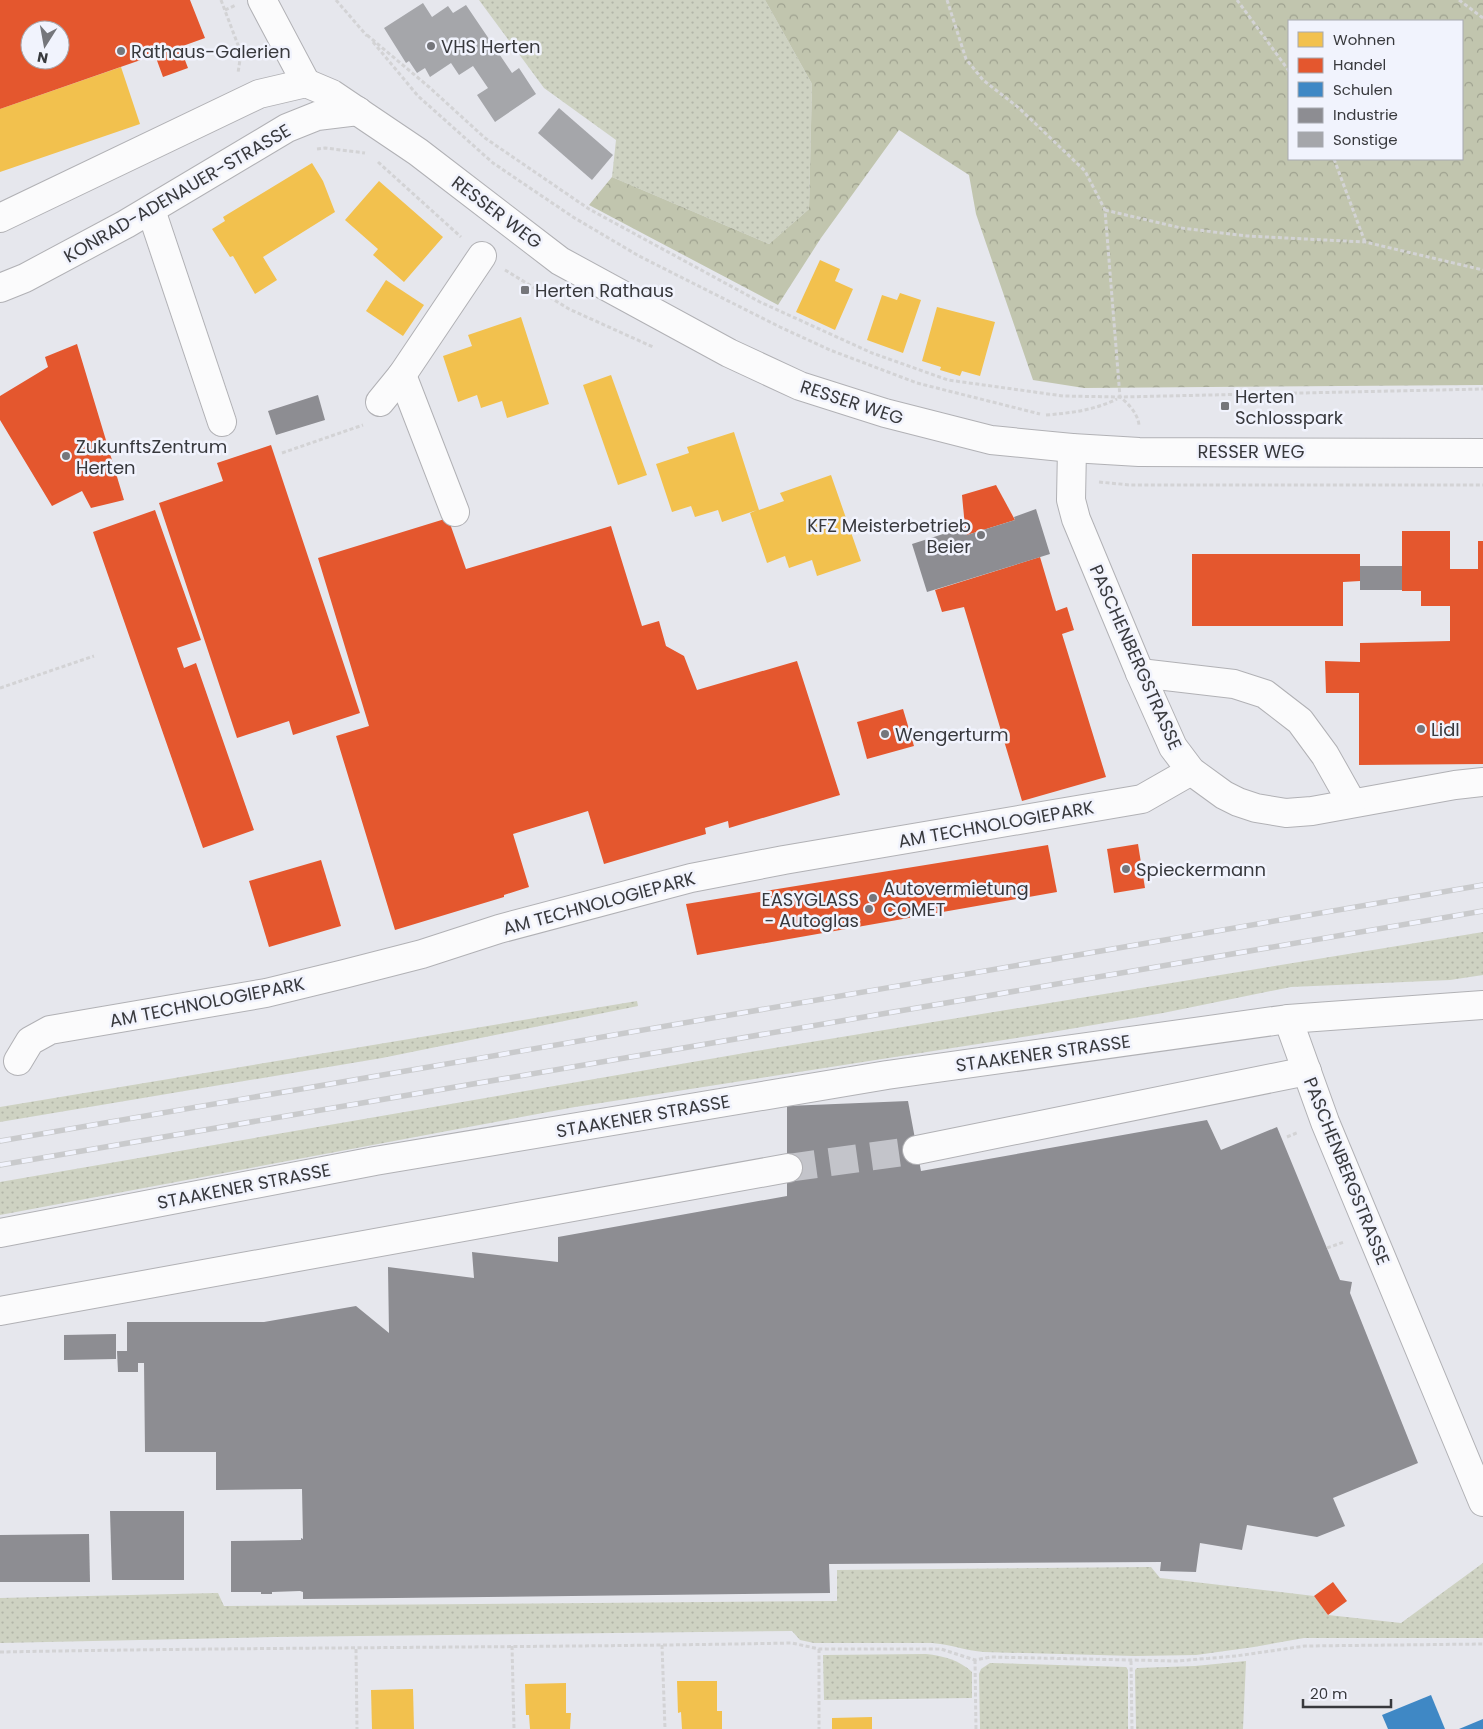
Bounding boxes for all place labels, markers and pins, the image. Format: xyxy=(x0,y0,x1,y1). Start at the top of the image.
place label: VHS Herten xyxy=(441,34,541,59)
place label: Rathaus-Galerien xyxy=(131,39,291,64)
marker: VHS Herten xyxy=(425,40,437,52)
marker: Rathaus-Galerien xyxy=(115,45,127,57)
place label: Herten Rathaus xyxy=(535,278,674,303)
marker: Herten Rathaus xyxy=(519,284,531,296)
place label: Herten Schlosspark xyxy=(1235,384,1344,430)
marker: Herten Schlosspark xyxy=(1219,400,1231,412)
place label: ZukunftsZentrum Herten xyxy=(76,434,227,480)
marker: ZukunftsZentrum Herten xyxy=(60,450,72,462)
place label: KFZ Meisterbetrieb Beier xyxy=(807,513,971,559)
marker: KFZ Meisterbetrieb Beier xyxy=(975,529,987,541)
place label: Lidl xyxy=(1431,717,1460,742)
place label: Wengerturm xyxy=(895,722,1009,747)
marker: Lidl xyxy=(1415,723,1427,735)
marker: Wengerturm xyxy=(879,728,891,740)
place label: Spieckermann xyxy=(1136,857,1266,882)
marker: Spieckermann xyxy=(1120,863,1132,875)
place label: Autovermietung COMET xyxy=(883,876,1029,922)
place label: EASYGLASS - Autoglas xyxy=(762,887,859,933)
marker: Autovermietung COMET xyxy=(867,892,879,904)
marker: EASYGLASS - Autoglas xyxy=(863,903,875,915)

